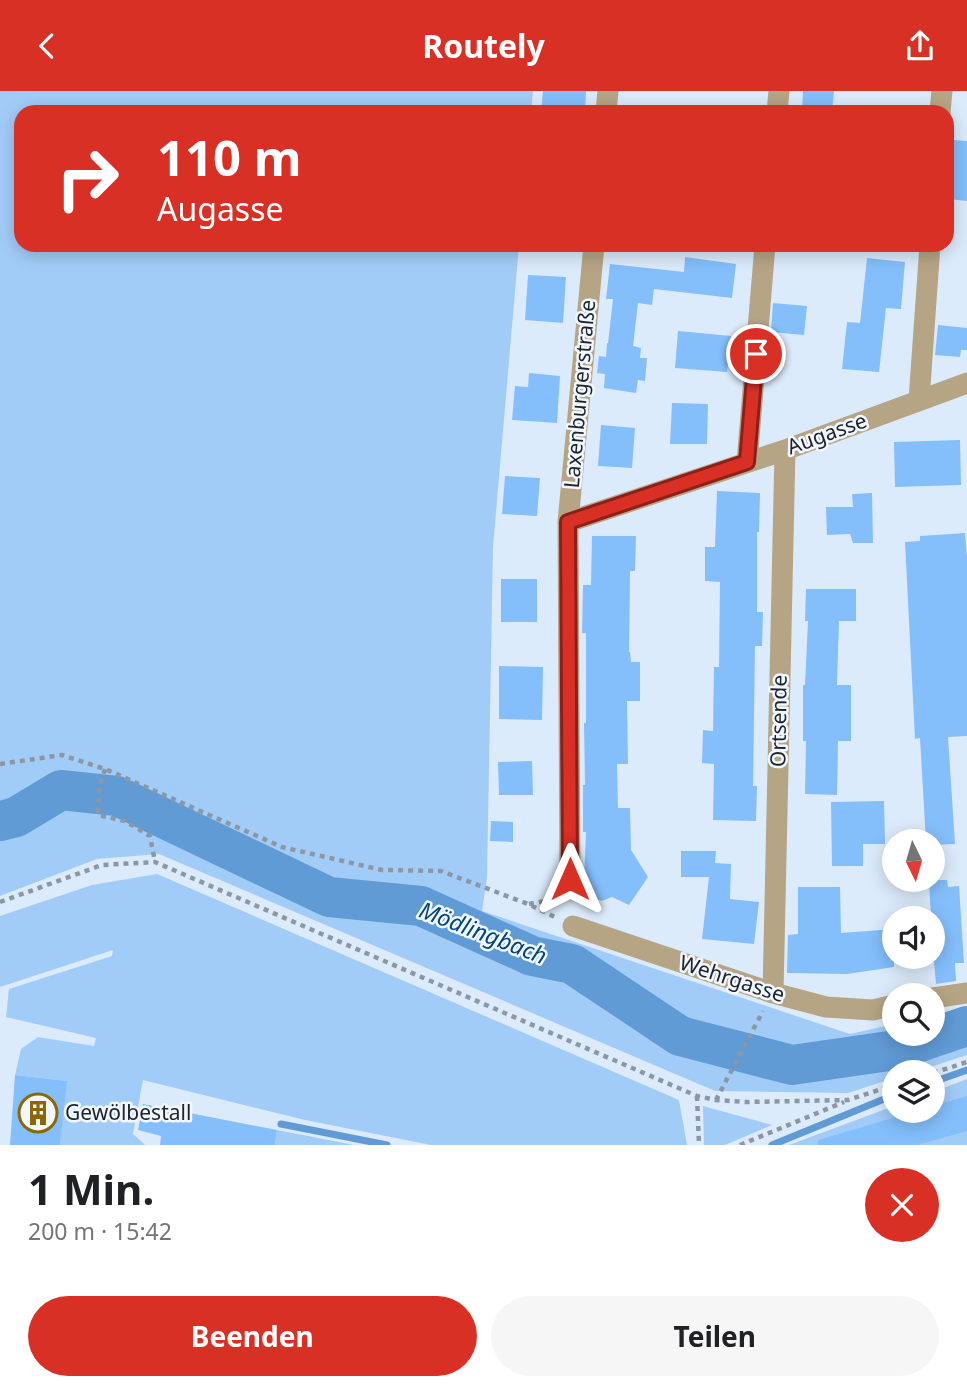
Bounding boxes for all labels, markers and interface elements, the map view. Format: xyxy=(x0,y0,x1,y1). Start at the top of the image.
text: Routely xyxy=(422,24,545,67)
icon: back xyxy=(28,27,66,65)
icon: share xyxy=(901,27,939,65)
text: 110 m xyxy=(157,124,302,190)
icon: right xyxy=(42,133,133,224)
text: Augasse xyxy=(157,187,284,230)
street label: Laxenburgerstraße xyxy=(557,299,601,489)
pin xyxy=(726,324,786,384)
icon: arrive xyxy=(737,335,775,373)
street label: Augasse xyxy=(783,406,870,460)
street label: Ortsende xyxy=(763,675,793,767)
north arrow xyxy=(882,829,945,893)
map controls xyxy=(882,829,945,1123)
position arrow xyxy=(533,842,607,916)
water label: Mödlingbach xyxy=(415,893,552,971)
button: sound xyxy=(882,906,945,969)
street label: Wehrgasse xyxy=(676,948,788,1008)
button: search xyxy=(882,983,945,1046)
button: layers xyxy=(882,1060,945,1123)
building icon: Gewölbestall xyxy=(17,1092,59,1134)
place label: Gewölbestall xyxy=(65,1098,191,1126)
text: 1 Min. xyxy=(28,1160,154,1217)
button: close xyxy=(865,1168,939,1242)
text: 200 m · 15:42 xyxy=(28,1215,172,1247)
button: Beenden xyxy=(28,1296,477,1376)
button: Teilen xyxy=(491,1296,939,1376)

